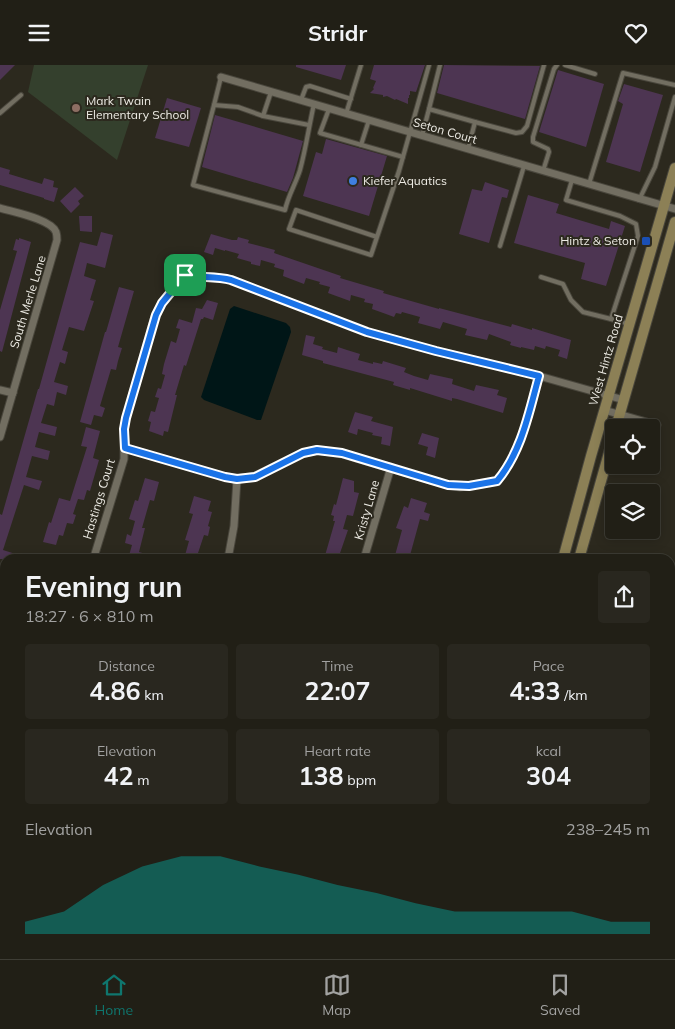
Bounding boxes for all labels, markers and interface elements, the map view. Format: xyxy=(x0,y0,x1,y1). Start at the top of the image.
icon: menu xyxy=(25,19,53,47)
text: Stridr xyxy=(308,19,367,47)
icon: heart xyxy=(622,19,650,47)
place label: Mark Twain Elementary School xyxy=(86,93,189,122)
marker: Mark Twain Elementary School xyxy=(70,102,82,114)
street label: Seton Court xyxy=(412,114,479,147)
place label: Kiefer Aquatics xyxy=(363,173,447,188)
marker: Kiefer Aquatics xyxy=(347,175,359,187)
place label: Hintz & Seton xyxy=(560,233,636,248)
marker: Hintz & Seton xyxy=(640,235,652,247)
street label: South Merle Lane xyxy=(6,253,49,350)
pin xyxy=(164,254,206,296)
icon: arrive xyxy=(171,261,199,289)
street label: West Hintz Road xyxy=(585,312,626,407)
map controls xyxy=(605,419,660,539)
button: locate xyxy=(605,419,660,474)
street label: Hastings Court xyxy=(79,457,118,541)
street label: Kristy Lane xyxy=(351,478,382,542)
button: layers xyxy=(605,484,660,539)
text: Evening run xyxy=(25,569,182,604)
button: share xyxy=(598,571,650,623)
text: 18:27 · 6 × 810 m xyxy=(25,606,154,626)
text: Distance xyxy=(98,657,155,675)
text: Time xyxy=(322,657,353,675)
text: Pace xyxy=(533,657,564,675)
text: 4.86 xyxy=(89,675,141,706)
text: 22:07 xyxy=(304,675,371,706)
text: 4:33 xyxy=(509,675,561,706)
text: km xyxy=(141,686,164,704)
text: /km xyxy=(561,686,588,704)
text: Elevation xyxy=(97,742,156,760)
text: Heart rate xyxy=(304,742,371,760)
text: kcal xyxy=(536,742,561,760)
text: 42 xyxy=(104,760,134,791)
text: 138 xyxy=(299,760,344,791)
text: 304 xyxy=(526,760,571,791)
text: m xyxy=(134,771,149,789)
text: bpm xyxy=(344,771,376,789)
text: Elevation xyxy=(25,819,93,839)
text: 238–245 m xyxy=(566,819,650,839)
tab: Home xyxy=(95,971,133,1019)
tab: Map xyxy=(322,971,351,1019)
tab: Saved xyxy=(540,971,580,1019)

